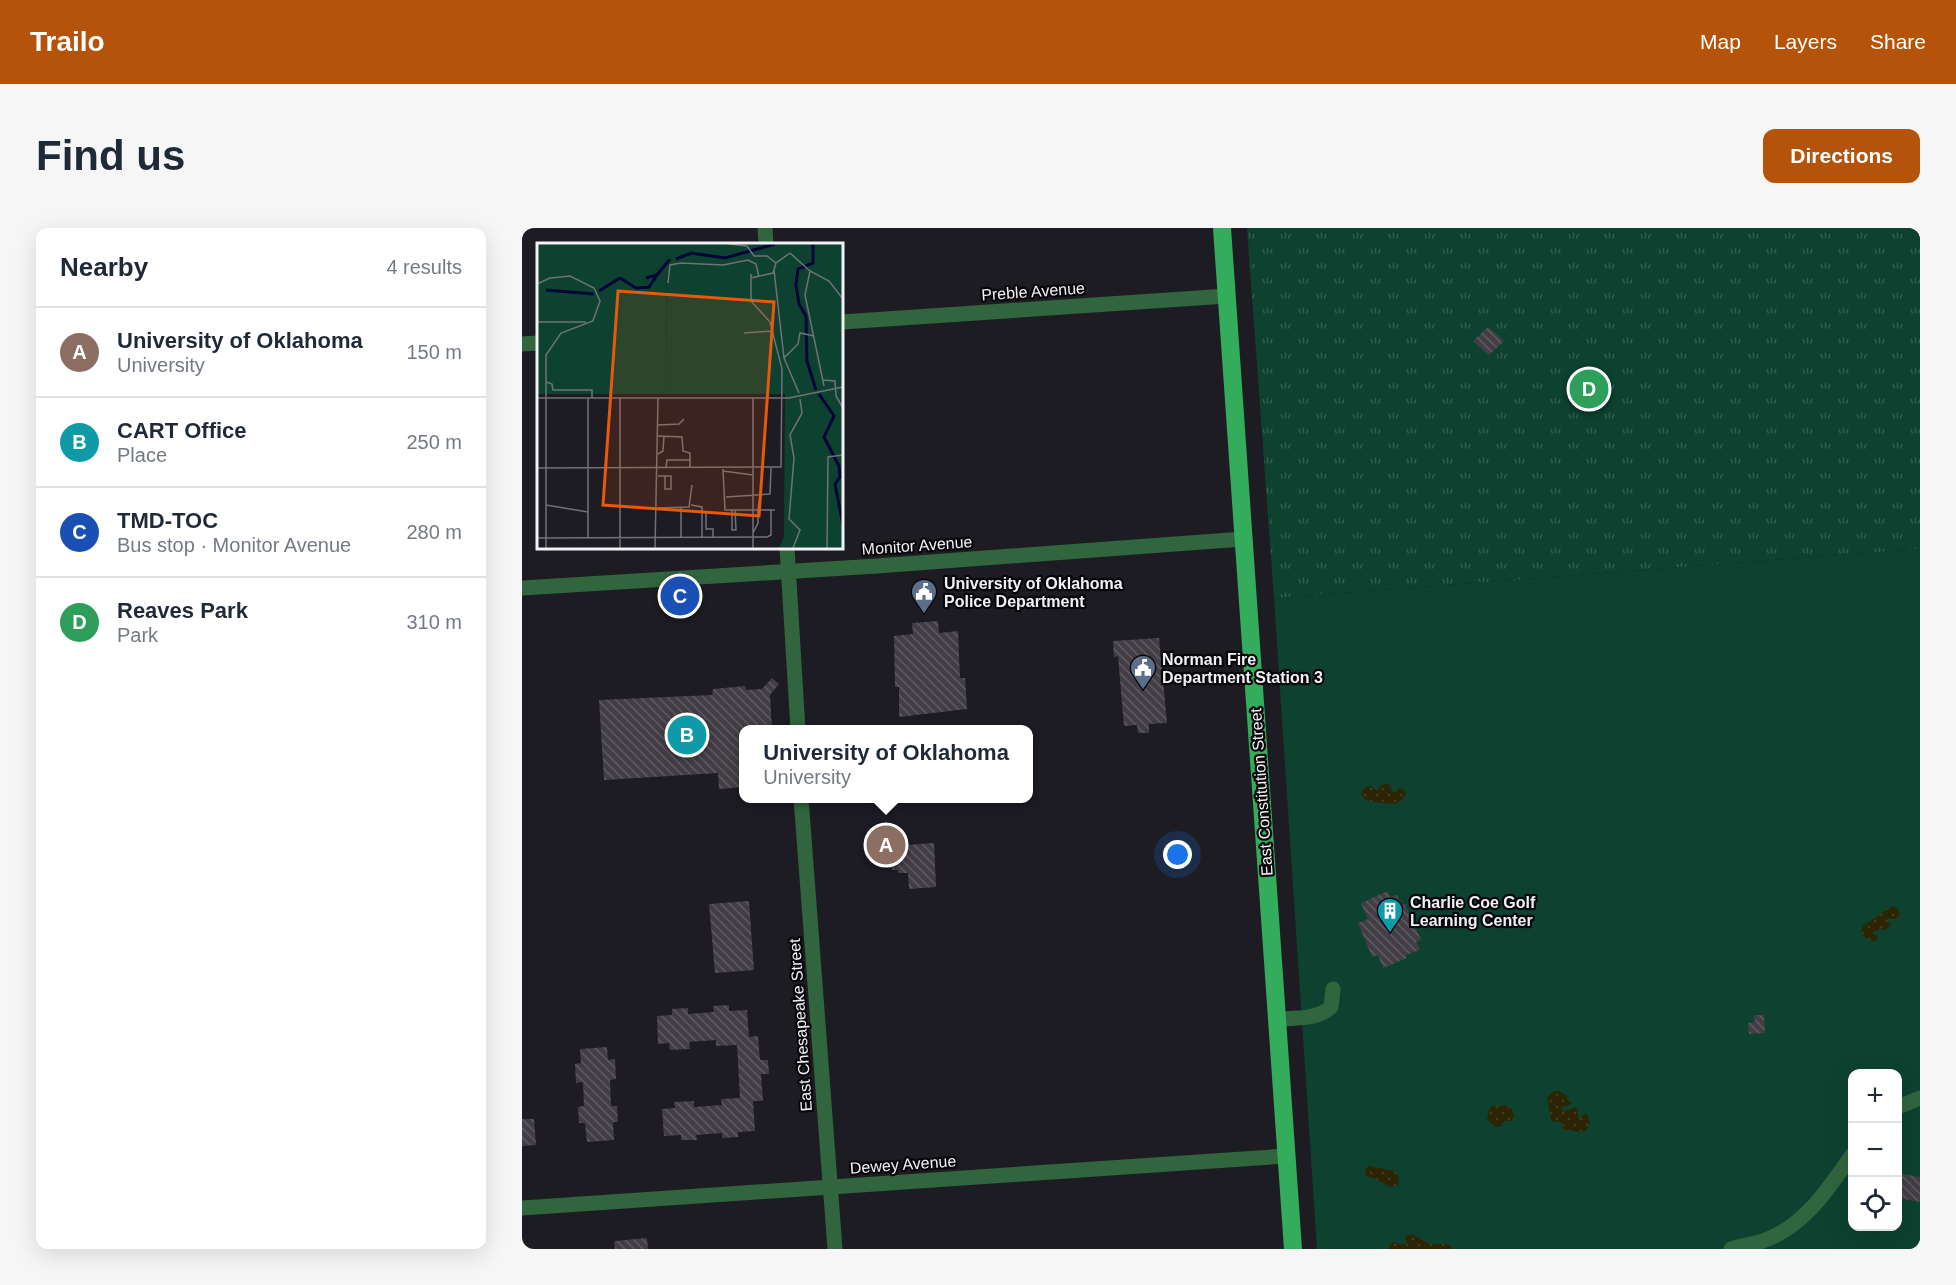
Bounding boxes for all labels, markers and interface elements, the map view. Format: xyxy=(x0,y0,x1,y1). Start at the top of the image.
text: Trailo xyxy=(30,26,105,57)
text: Map xyxy=(1700,30,1741,53)
text: Layers xyxy=(1774,30,1837,53)
text: Share xyxy=(1870,30,1926,53)
button: Directions xyxy=(1763,129,1920,183)
text: Find us xyxy=(36,132,185,179)
inset map xyxy=(537,243,843,549)
text: Nearby xyxy=(60,252,148,282)
text: 4 results xyxy=(386,256,462,278)
street label: Preble Avenue xyxy=(981,279,1085,304)
text: University of Oklahoma xyxy=(117,328,363,353)
text: A xyxy=(72,341,87,363)
text: 150 m xyxy=(406,341,462,363)
text: University xyxy=(117,354,205,376)
pin: D xyxy=(1570,366,1608,412)
text: CART Office xyxy=(117,418,247,443)
text: B xyxy=(72,431,87,453)
text: 250 m xyxy=(406,431,462,453)
text: Place xyxy=(117,444,167,466)
text: TMD-TOC xyxy=(117,508,218,533)
text: C xyxy=(72,521,87,543)
text: 280 m xyxy=(406,521,462,543)
street label: Monitor Avenue xyxy=(861,533,973,558)
text: Bus stop · Monitor Avenue xyxy=(117,534,351,556)
pin: C xyxy=(660,574,700,619)
place label: University of Oklahoma Police Department xyxy=(944,575,1123,610)
public building icon: University of Oklahoma Police Department xyxy=(909,577,939,615)
text: Reaves Park xyxy=(117,598,248,623)
text: D xyxy=(72,611,87,633)
text: 310 m xyxy=(406,611,462,633)
text: Park xyxy=(117,624,158,646)
place label: Norman Fire Department Station 3 xyxy=(1162,651,1323,686)
public building icon: Norman Fire Department Station 3 xyxy=(1128,653,1158,691)
street label: East Constitution Street xyxy=(1247,707,1276,876)
pin: B xyxy=(668,712,706,758)
popup xyxy=(739,725,1033,803)
text: University of Oklahoma xyxy=(763,740,1009,765)
text: University xyxy=(763,766,851,788)
pin: A xyxy=(866,822,906,868)
your location xyxy=(1163,840,1192,869)
place label: Charlie Coe Golf Learning Center xyxy=(1410,894,1536,929)
building icon: Charlie Coe Golf Learning Center xyxy=(1375,896,1405,934)
street label: East Chesapeake Street xyxy=(786,937,815,1112)
map controls xyxy=(1848,1069,1902,1231)
button: + xyxy=(1848,1069,1902,1123)
button: − xyxy=(1848,1123,1902,1177)
street label: Dewey Avenue xyxy=(849,1152,957,1177)
button: locate xyxy=(1848,1177,1902,1231)

